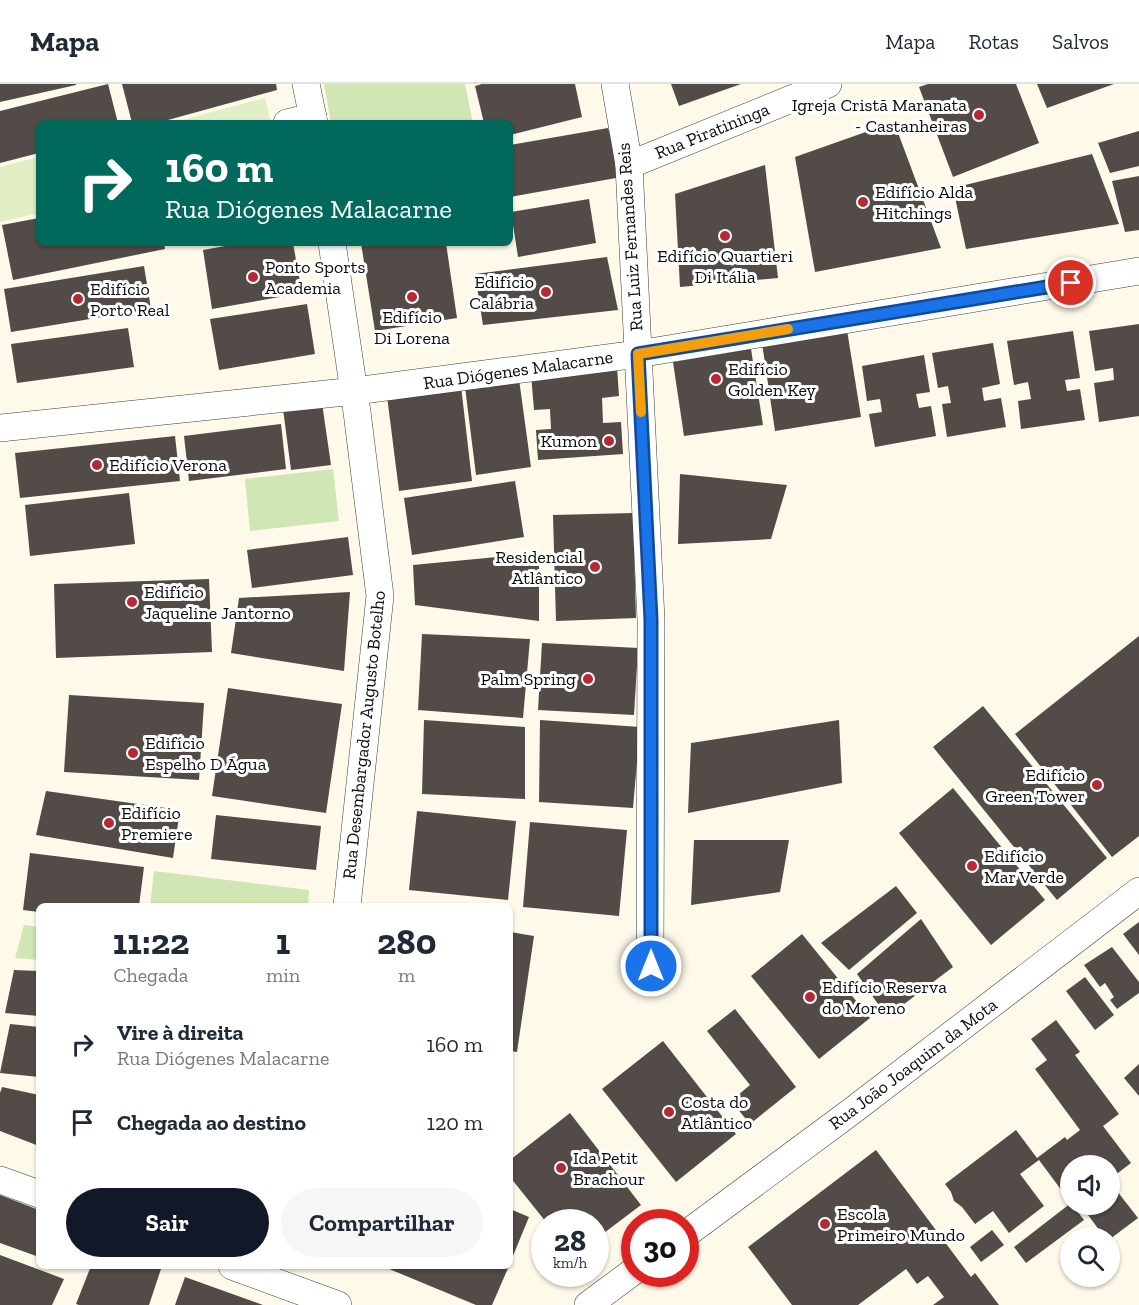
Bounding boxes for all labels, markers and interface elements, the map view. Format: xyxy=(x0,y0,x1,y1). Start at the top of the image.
text: Mapa xyxy=(30,25,99,58)
text: Mapa xyxy=(885,29,935,54)
text: Rotas xyxy=(968,29,1019,54)
text: Salvos xyxy=(1052,29,1109,54)
place label: Igreja Cristã Maranata - Castanheiras xyxy=(792,94,967,137)
street label: Rua Piratininga xyxy=(652,98,773,164)
marker: Igreja Cristã Maranata - Castanheiras xyxy=(972,108,986,122)
text: 160 m xyxy=(165,142,273,193)
street label: Rua Luiz Fernandes Reis xyxy=(612,142,648,332)
icon: right xyxy=(66,144,144,222)
place label: Edifício Alda Hitchings xyxy=(875,181,974,224)
text: Rua Diógenes Malacarne xyxy=(165,193,452,225)
marker: Edifício Alda Hitchings xyxy=(856,195,870,209)
marker: Edifício Quartieri Di Itália xyxy=(718,229,732,243)
place label: Edifício Quartieri Di Itália xyxy=(657,245,793,288)
place label: Ponto Sports Academia xyxy=(265,256,365,299)
pin xyxy=(1045,257,1096,308)
icon: arrive xyxy=(1054,266,1087,299)
marker: Ponto Sports Academia xyxy=(246,270,260,284)
place label: Edifício Calábria xyxy=(469,271,534,314)
place label: Edifício Porto Real xyxy=(90,278,170,321)
marker: Edifício Calábria xyxy=(539,285,553,299)
marker: Edifício Di Lorena xyxy=(405,290,419,304)
marker: Edifício Porto Real xyxy=(71,292,85,306)
place label: Edifício Di Lorena xyxy=(374,306,450,349)
street label: Rua Diógenes Malacarne xyxy=(422,346,614,394)
place label: Edifício Golden Key xyxy=(728,358,817,401)
marker: Edifício Golden Key xyxy=(709,372,723,386)
place label: Kumon xyxy=(540,430,598,452)
marker: Kumon xyxy=(602,434,616,448)
place label: Edifício Verona xyxy=(109,454,227,476)
marker: Edifício Verona xyxy=(90,458,104,472)
place label: Residencial Atlântico xyxy=(495,546,583,589)
marker: Residencial Atlântico xyxy=(588,560,602,574)
place label: Edifício Jaqueline Jantorno xyxy=(144,581,291,624)
street label: Rua Desembargador Augusto Botelho xyxy=(338,590,390,880)
marker: Edifício Jaqueline Jantorno xyxy=(125,595,139,609)
place label: Palm Spring xyxy=(480,668,576,690)
marker: Palm Spring xyxy=(581,672,595,686)
place label: Edifício Espelho D Água xyxy=(145,732,267,775)
marker: Edifício Espelho D Água xyxy=(126,746,140,760)
place label: Edifício Green Tower xyxy=(985,764,1085,807)
marker: Edifício Green Tower xyxy=(1090,778,1104,792)
place label: Edifício Premiere xyxy=(121,802,192,845)
marker: Edifício Premiere xyxy=(102,816,116,830)
place label: Edifício Mar Verde xyxy=(984,845,1064,888)
marker: Edifício Mar Verde xyxy=(965,859,979,873)
text: 11:22 xyxy=(113,920,189,963)
text: 1 xyxy=(276,920,290,963)
text: 280 xyxy=(377,920,436,963)
position arrow xyxy=(619,934,683,998)
text: Chegada xyxy=(114,963,188,987)
text: min xyxy=(266,963,300,987)
text: m xyxy=(398,963,415,987)
place label: Edifício Reserva do Moreno xyxy=(822,976,947,1019)
marker: Edifício Reserva do Moreno xyxy=(803,990,817,1004)
street label: Rua João Joaquim da Mota xyxy=(824,993,1002,1134)
text: Vire à direita xyxy=(117,1019,244,1046)
icon: right xyxy=(66,1028,99,1061)
text: 160 m xyxy=(426,1031,483,1058)
text: Rua Diógenes Malacarne xyxy=(117,1046,329,1070)
place label: Costa do Atlântico xyxy=(681,1091,752,1134)
marker: Costa do Atlântico xyxy=(662,1105,676,1119)
icon: arrive xyxy=(66,1106,99,1139)
text: Chegada ao destino xyxy=(117,1109,306,1136)
text: 120 m xyxy=(427,1109,483,1136)
place label: Ida Petit Brachour xyxy=(573,1147,645,1190)
map controls xyxy=(1060,1155,1120,1287)
button: sound xyxy=(1060,1155,1120,1215)
marker: Ida Petit Brachour xyxy=(554,1161,568,1175)
button: Sair xyxy=(66,1188,269,1257)
button: Compartilhar xyxy=(281,1188,483,1257)
place label: Escola Primeiro Mundo xyxy=(837,1203,965,1246)
speed limit sign: 30 xyxy=(621,1209,699,1287)
marker: Escola Primeiro Mundo xyxy=(818,1217,832,1231)
text: 28 xyxy=(554,1223,586,1259)
button: search xyxy=(1060,1227,1120,1287)
text: km/h xyxy=(553,1254,587,1272)

